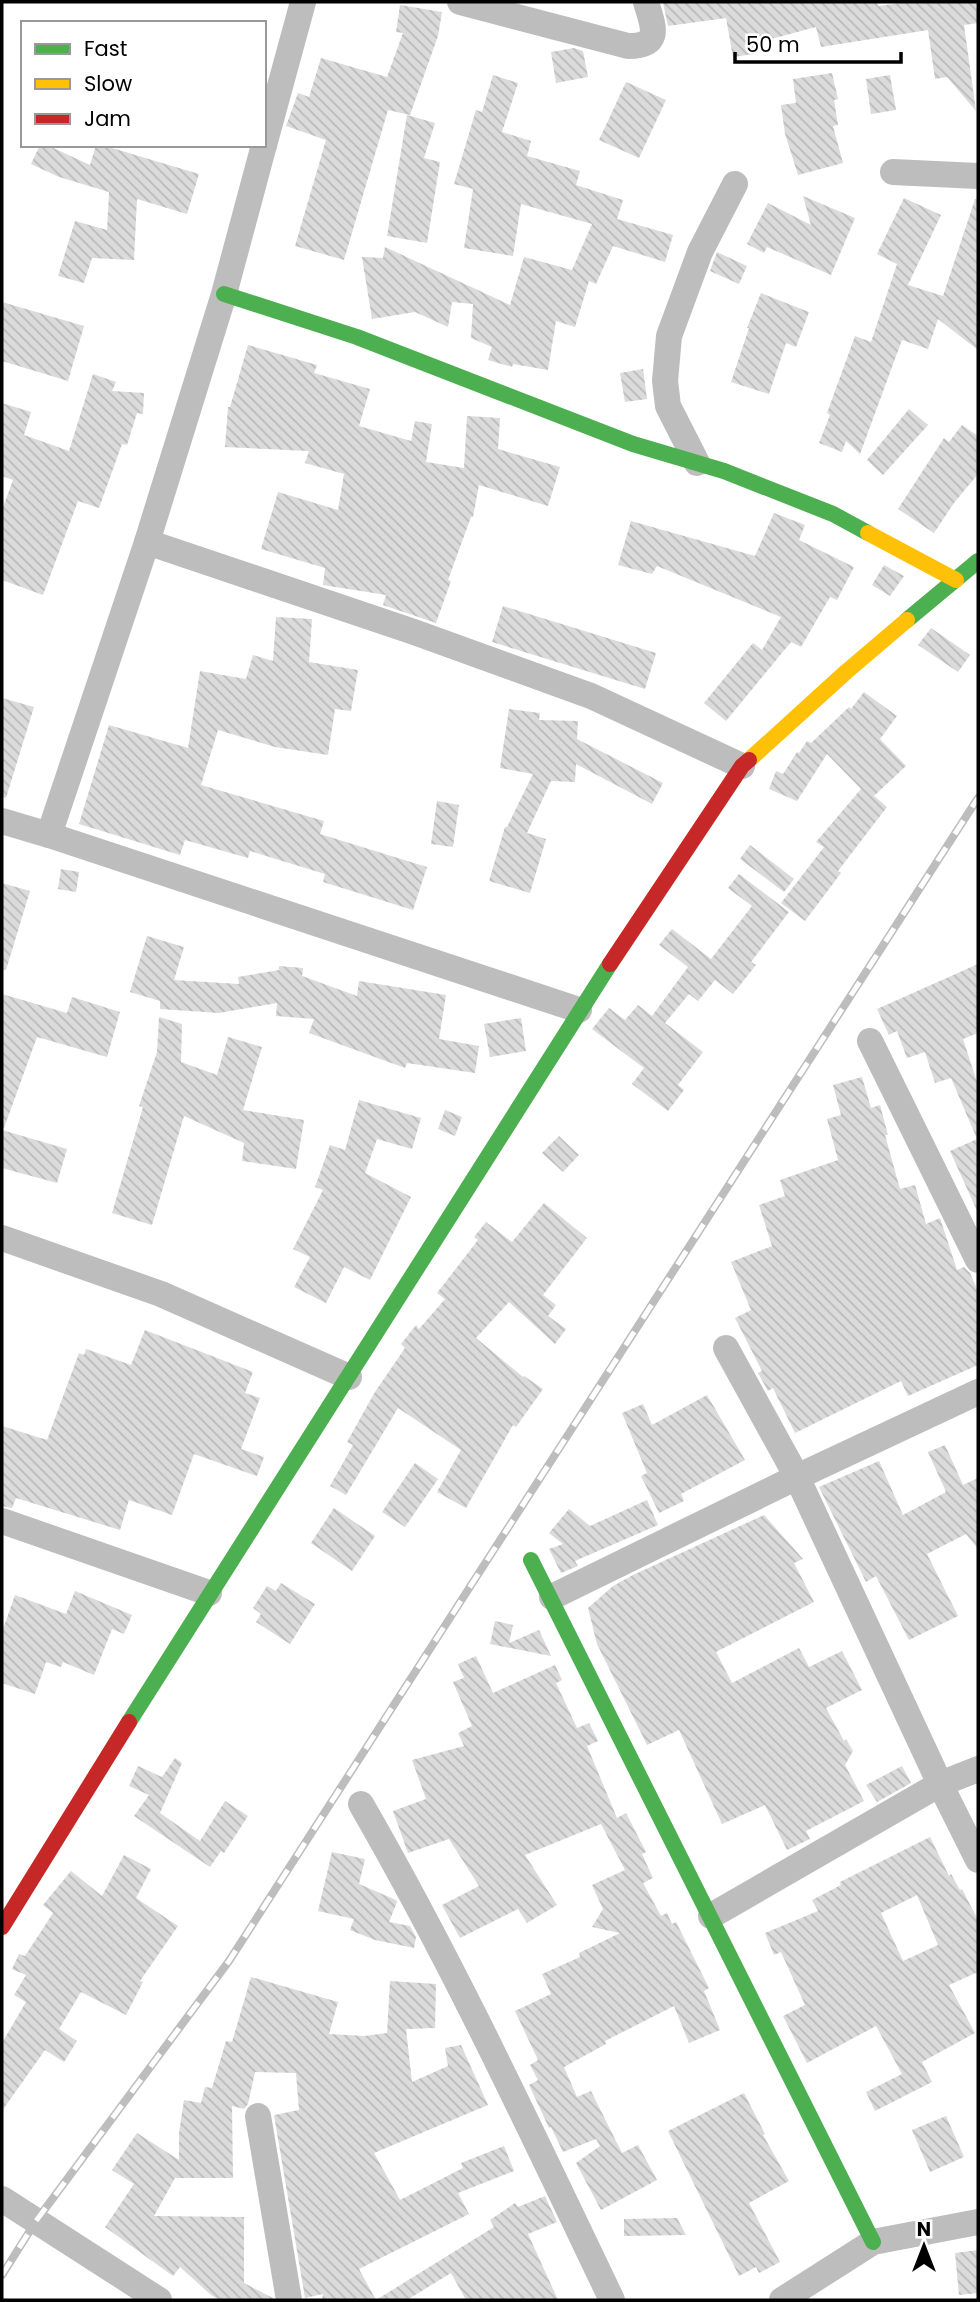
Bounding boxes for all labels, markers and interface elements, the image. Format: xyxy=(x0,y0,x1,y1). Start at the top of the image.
legend xyxy=(21,21,266,147)
scale bar xyxy=(735,21,901,65)
text: 50 m xyxy=(746,30,800,59)
text: Fast xyxy=(84,34,127,63)
text: Slow xyxy=(84,69,132,98)
text: Jam xyxy=(84,104,131,133)
north arrow xyxy=(889,2211,959,2281)
text: N xyxy=(917,2216,931,2243)

